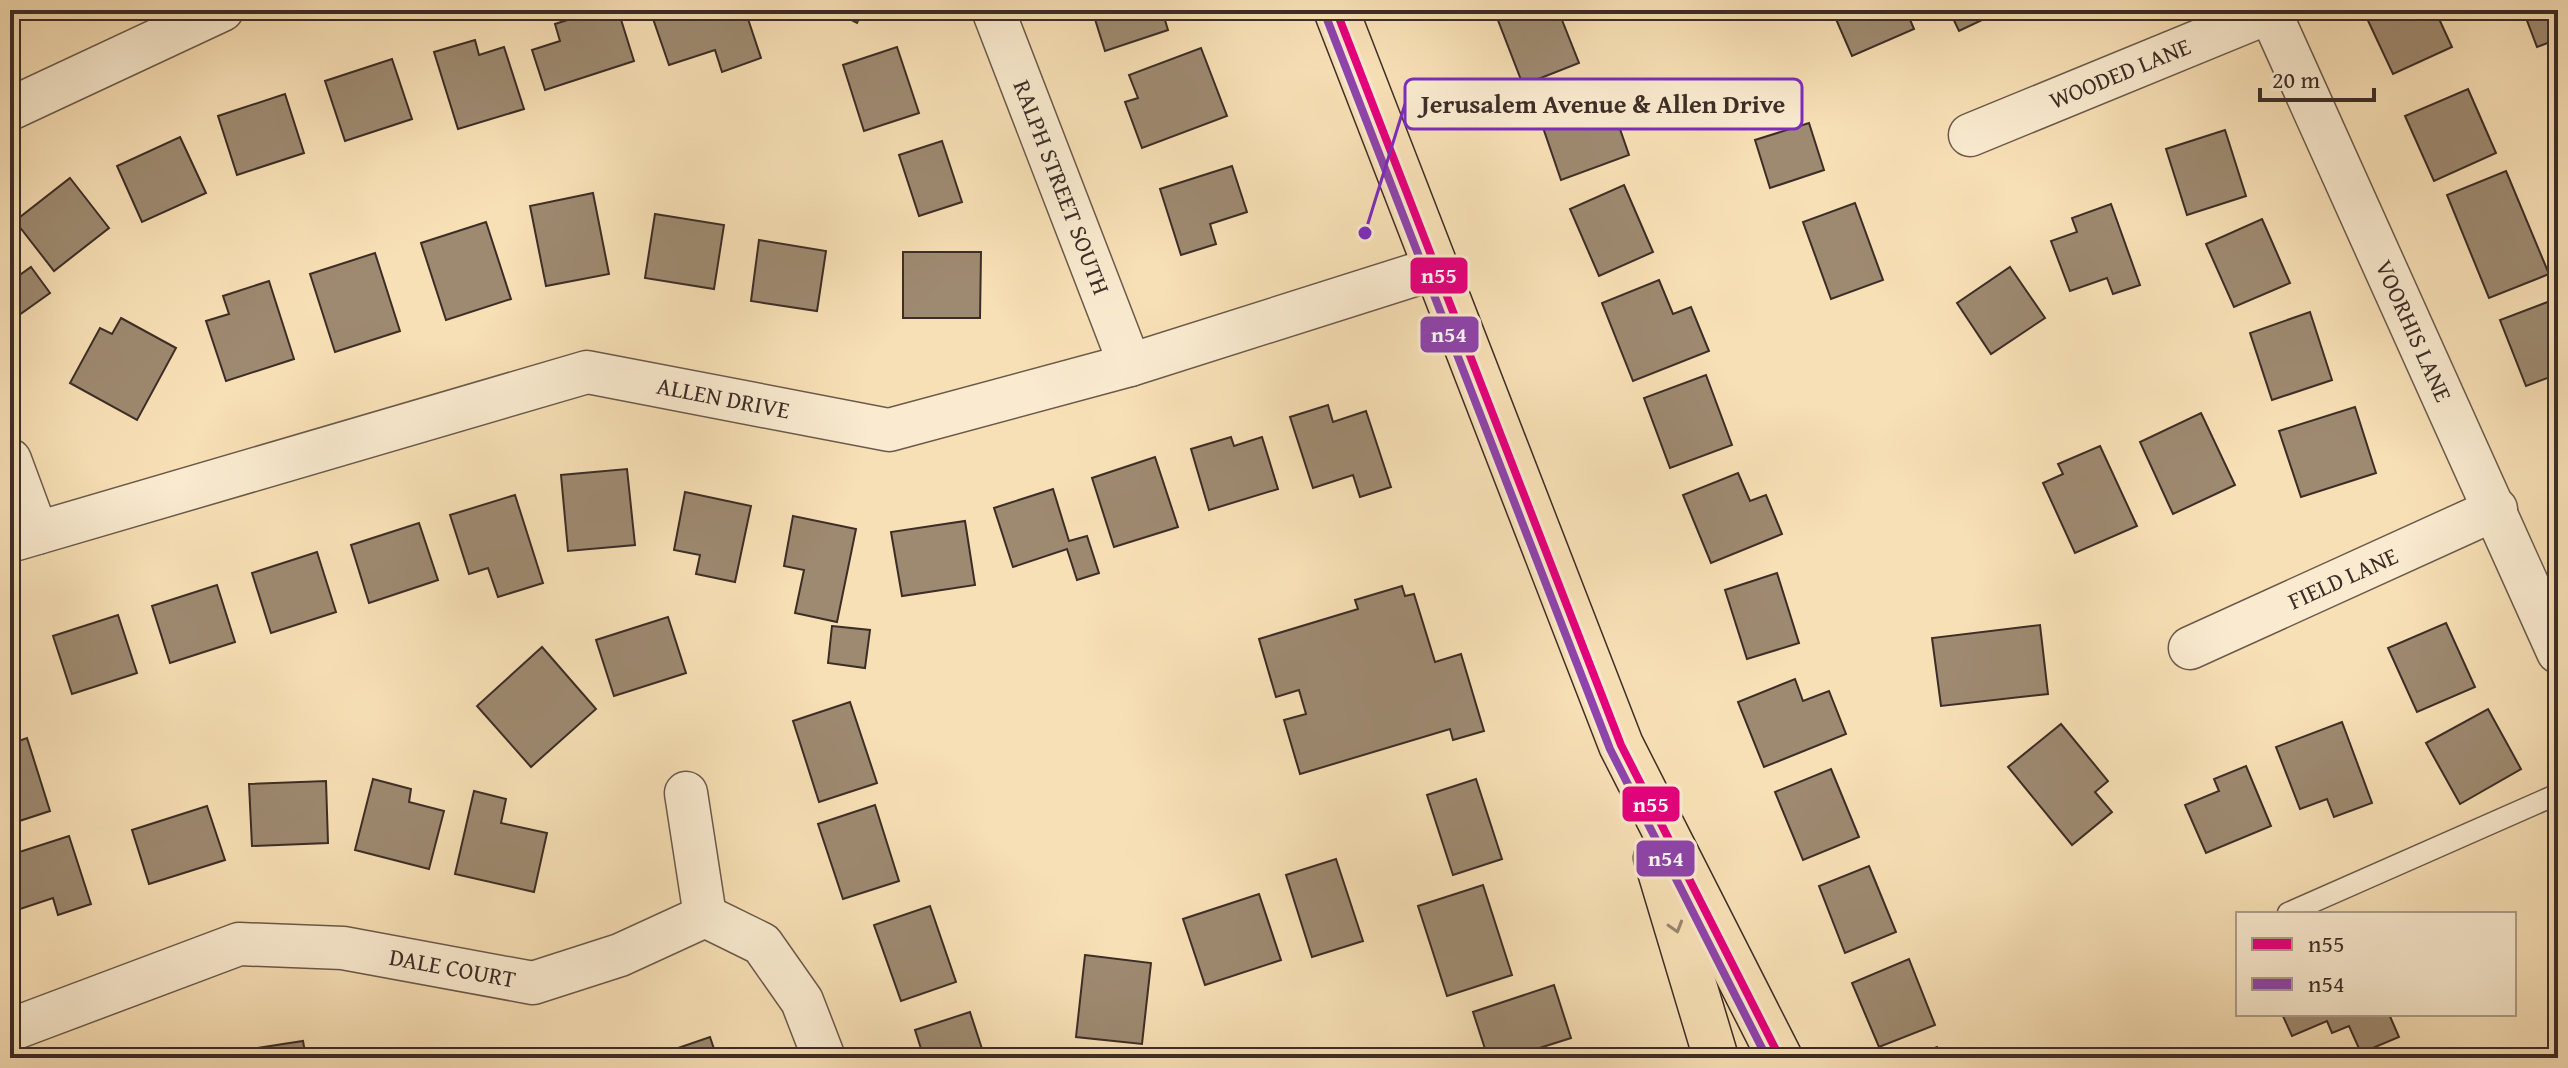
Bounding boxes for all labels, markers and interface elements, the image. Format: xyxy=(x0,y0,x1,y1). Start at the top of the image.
street label: WOODED LANE xyxy=(2044,28,2196,118)
scale bar xyxy=(2260,52,2374,102)
text: 20 m xyxy=(2272,62,2320,97)
street label: RALPH STREET SOUTH xyxy=(1005,75,1119,300)
callout: Jerusalem Avenue & Allen Drive xyxy=(1405,79,1802,129)
text: Jerusalem Avenue & Allen Drive xyxy=(1417,84,1785,123)
street label: VOORHIS LANE xyxy=(2367,254,2461,407)
line badge: n55 xyxy=(1409,256,1469,295)
text: n55 xyxy=(1421,259,1457,291)
line badge: n54 xyxy=(1419,315,1480,354)
text: n54 xyxy=(1431,318,1467,350)
street label: ALLEN DRIVE xyxy=(654,368,793,428)
street label: FIELD LANE xyxy=(2282,538,2403,618)
line badge: n55 xyxy=(1621,785,1681,823)
text: n55 xyxy=(1633,788,1669,820)
line badge: n54 xyxy=(1635,839,1696,878)
text: n54 xyxy=(1648,842,1684,874)
legend xyxy=(2236,912,2516,1016)
one-way arrow xyxy=(1667,919,1683,933)
text: n55 xyxy=(2308,926,2345,961)
street label: DALE COURT xyxy=(387,939,519,996)
text: n54 xyxy=(2308,966,2345,1001)

